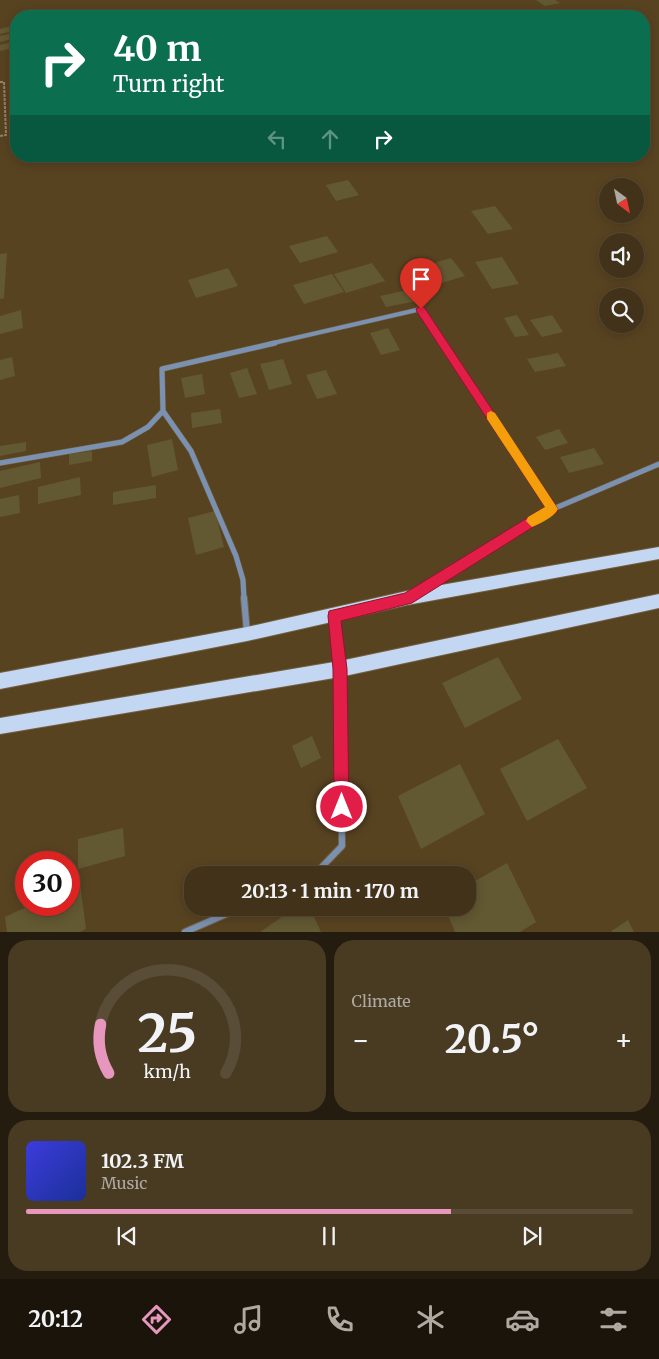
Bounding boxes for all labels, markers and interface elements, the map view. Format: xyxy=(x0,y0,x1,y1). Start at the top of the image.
text: 40 m xyxy=(113,27,201,71)
icon: right xyxy=(30,30,95,95)
text: Turn right xyxy=(113,70,224,98)
icon: left xyxy=(263,125,291,153)
icon: ahead xyxy=(316,125,344,153)
icon: right xyxy=(369,125,397,153)
north arrow xyxy=(599,178,644,222)
map controls xyxy=(599,178,644,333)
button: sound xyxy=(599,233,644,278)
pin xyxy=(400,258,442,309)
icon: arrive xyxy=(407,265,435,293)
button: search xyxy=(599,288,644,333)
position arrow xyxy=(315,780,367,832)
speed limit sign: 30 xyxy=(15,851,80,916)
text: 20:13 · 1 min · 170 m xyxy=(241,879,419,903)
text: Climate xyxy=(352,991,411,1011)
text: 25 xyxy=(137,1001,197,1066)
text: 20.5° xyxy=(445,1016,540,1063)
text: − xyxy=(352,1022,370,1058)
text: + xyxy=(614,1022,633,1058)
text: km/h xyxy=(143,1060,191,1083)
text: 102.3 FM xyxy=(101,1149,184,1173)
text: Music xyxy=(101,1173,147,1193)
icon: previous xyxy=(113,1222,141,1250)
icon: pause xyxy=(315,1222,343,1250)
icon: next xyxy=(518,1222,546,1250)
icon: directions xyxy=(139,1302,174,1337)
icon: music xyxy=(231,1302,266,1337)
icon: phone xyxy=(322,1302,357,1337)
icon: climate xyxy=(413,1302,448,1337)
icon: car xyxy=(505,1302,540,1337)
icon: filters xyxy=(596,1302,631,1337)
text: 20:12 xyxy=(28,1305,83,1333)

